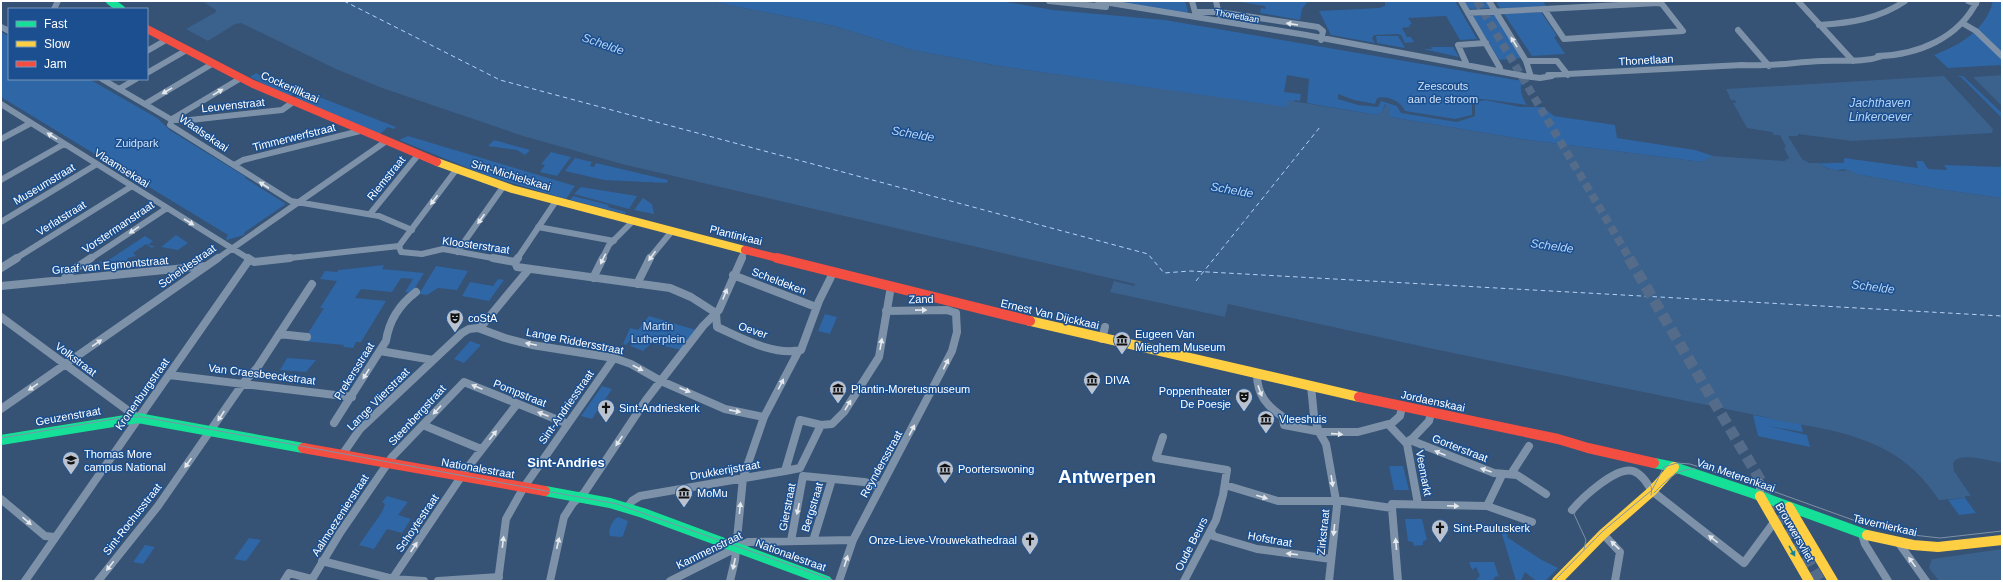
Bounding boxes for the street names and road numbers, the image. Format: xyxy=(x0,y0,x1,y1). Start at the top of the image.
street label: Thonetlaan xyxy=(1214,7,1260,25)
street label: Thonetlaan xyxy=(1618,53,1674,67)
street label: Cockerillkaai xyxy=(259,69,321,105)
street label: Leuvenstraat xyxy=(201,96,265,114)
street label: Waalsekaai xyxy=(177,112,231,154)
street label: Timmerwerfstraat xyxy=(251,121,337,153)
street label: Vlaamsekaai xyxy=(92,146,152,190)
street label: Riemstraat xyxy=(365,154,407,202)
street label: Sint-Michielskaai xyxy=(470,157,552,193)
street label: Museumstraat xyxy=(11,161,77,207)
street label: Verlatstraat xyxy=(34,198,88,238)
street label: Vorstermanstraat xyxy=(80,199,156,255)
street label: Plantinkaai xyxy=(708,223,764,247)
street label: Kloosterstraat xyxy=(442,234,510,256)
street label: Scheldestraat xyxy=(156,242,218,290)
street label: Graaf van Egmontstraat xyxy=(51,254,169,276)
street label: Scheldeken xyxy=(750,265,808,297)
street label: Zand xyxy=(908,293,934,305)
street label: Ernest Van Dijckkaai xyxy=(1000,297,1100,331)
street label: Oever xyxy=(737,319,769,341)
street label: Lange Riddersstraat xyxy=(525,326,625,356)
street label: Volkstraat xyxy=(53,340,99,378)
street label: Prekersstraat xyxy=(332,340,376,402)
street label: Kronenburgstraat xyxy=(113,356,171,432)
street label: Van Craesbeeckstraat xyxy=(208,361,316,387)
street label: Lange Vlierstraat xyxy=(344,365,412,433)
street label: Sint-Andriesstraat xyxy=(536,368,596,446)
street label: Pompstraat xyxy=(492,377,548,409)
street label: Steenbergstraat xyxy=(386,382,448,448)
street label: Jordaenskaai xyxy=(1400,388,1466,414)
street label: Geuzenstraat xyxy=(34,404,102,428)
street label: Reyndersstraat xyxy=(858,428,904,500)
street label: Gorterstraat xyxy=(1430,432,1490,464)
street label: Veemarkt xyxy=(1414,449,1434,497)
street label: Nationalestraat xyxy=(441,456,515,480)
street label: Van Meterenkaai xyxy=(1695,456,1777,494)
street label: Drukkerijstraat xyxy=(689,458,761,482)
street label: Aalmoezenierstraat xyxy=(309,472,371,558)
street label: Sint-Rochusstraat xyxy=(100,481,164,557)
street label: Bergstraat xyxy=(799,481,825,533)
street label: Gierstraat xyxy=(777,482,797,532)
street label: Schoytestraat xyxy=(393,492,441,554)
street label: Brouwersvliet xyxy=(1773,500,1817,564)
street label: Zirkstraat xyxy=(1315,509,1331,555)
street label: Tavernierkaai xyxy=(1852,512,1918,538)
street label: Oude Beurs xyxy=(1172,515,1210,573)
street label: Kammenstraat xyxy=(674,529,744,571)
street label: Hofstraat xyxy=(1247,529,1293,549)
street label: Nationalestraat xyxy=(754,537,828,573)

